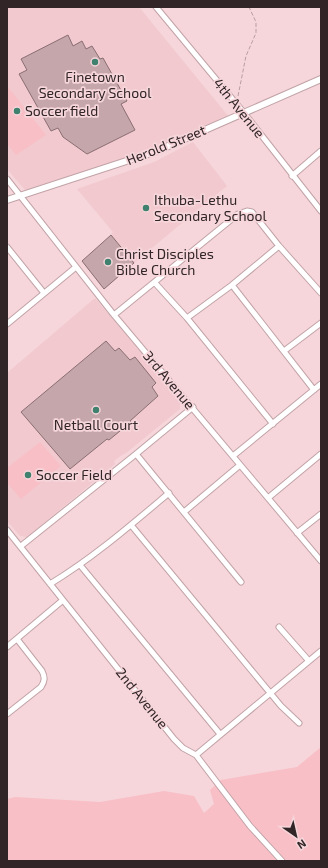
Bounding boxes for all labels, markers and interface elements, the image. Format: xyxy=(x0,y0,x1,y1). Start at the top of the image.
marker: Finetown Secondary School xyxy=(90,57,100,67)
place label: Finetown Secondary School xyxy=(39,68,152,101)
street label: 4th Avenue xyxy=(210,74,269,141)
place label: Soccer field xyxy=(25,102,98,119)
marker: Soccer field xyxy=(12,106,22,116)
street label: Herold Street xyxy=(123,121,208,168)
place label: Ithuba-Lethu Secondary School xyxy=(154,191,267,224)
marker: Ithuba-Lethu Secondary School xyxy=(141,203,151,213)
place label: Christ Disciples Bible Church xyxy=(116,245,214,278)
marker: Christ Disciples Bible Church xyxy=(103,257,113,267)
street label: 3rd Avenue xyxy=(140,347,199,412)
marker: Netball Court xyxy=(91,405,101,415)
place label: Netball Court xyxy=(54,416,138,433)
place label: Soccer Field xyxy=(36,466,112,483)
marker: Soccer Field xyxy=(23,470,33,480)
street label: 2nd Avenue xyxy=(113,664,172,732)
north arrow xyxy=(276,816,316,856)
text: N xyxy=(295,837,309,852)

